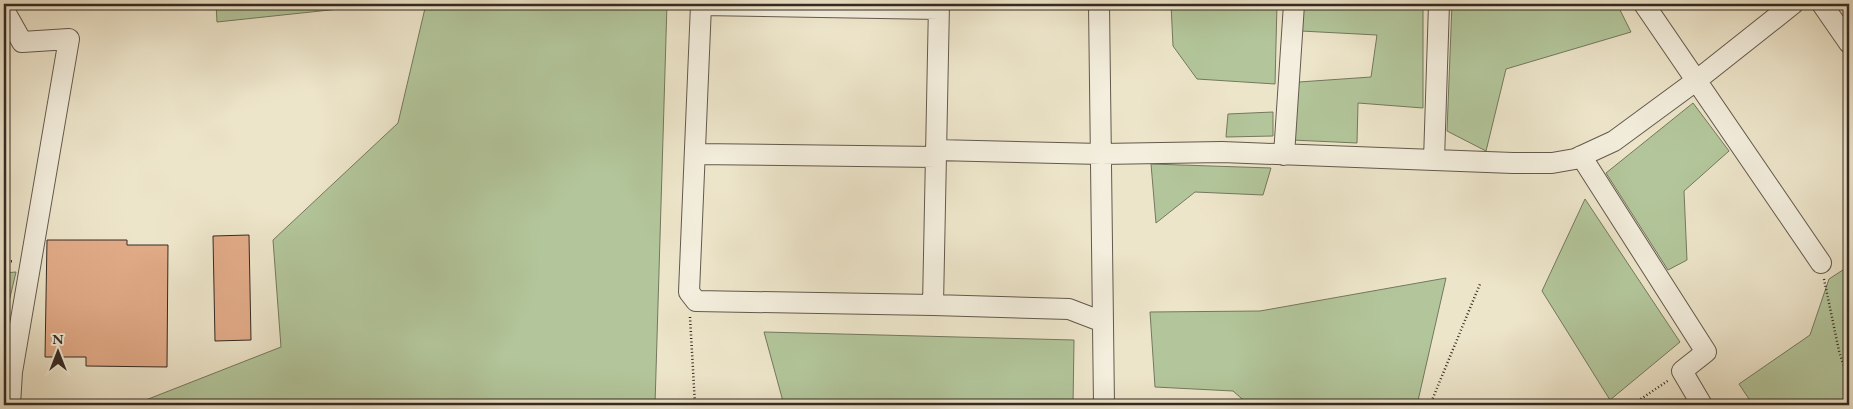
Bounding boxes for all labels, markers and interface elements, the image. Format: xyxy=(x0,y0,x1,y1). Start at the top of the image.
north arrow xyxy=(32,326,82,376)
text: N xyxy=(52,330,64,348)

